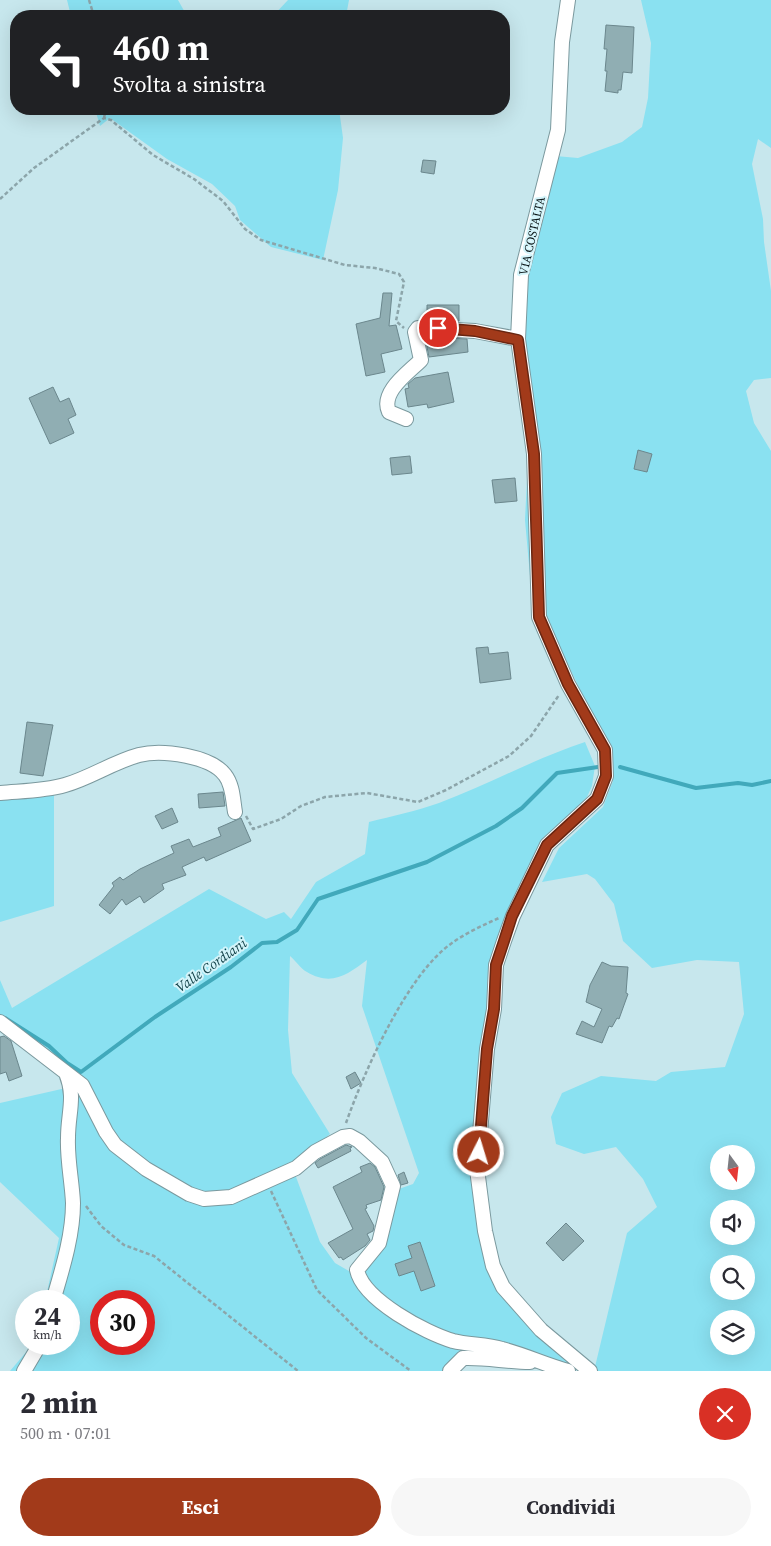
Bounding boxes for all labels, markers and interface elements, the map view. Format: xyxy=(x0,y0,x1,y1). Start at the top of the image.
text: 460 m xyxy=(113,24,209,72)
icon: left xyxy=(30,30,95,95)
text: Svolta a sinistra xyxy=(113,69,266,99)
street label: VIA COSTALTA xyxy=(515,195,549,277)
pin xyxy=(417,307,459,349)
icon: arrive xyxy=(424,314,452,342)
water label: Valle Cordiani xyxy=(171,933,251,997)
position arrow xyxy=(452,1125,504,1177)
north arrow xyxy=(710,1145,755,1190)
map controls xyxy=(710,1145,755,1355)
button: sound xyxy=(710,1200,755,1245)
button: search xyxy=(710,1255,755,1300)
speed limit sign: 30 xyxy=(90,1290,155,1355)
text: 24 xyxy=(34,1299,61,1333)
button: layers xyxy=(710,1310,755,1355)
text: km/h xyxy=(33,1327,62,1343)
text: 2 min xyxy=(20,1382,98,1423)
button: close xyxy=(699,1388,751,1440)
text: 500 m · 07:01 xyxy=(20,1422,111,1444)
button: Esci xyxy=(20,1478,381,1536)
button: Condividi xyxy=(391,1478,751,1536)

